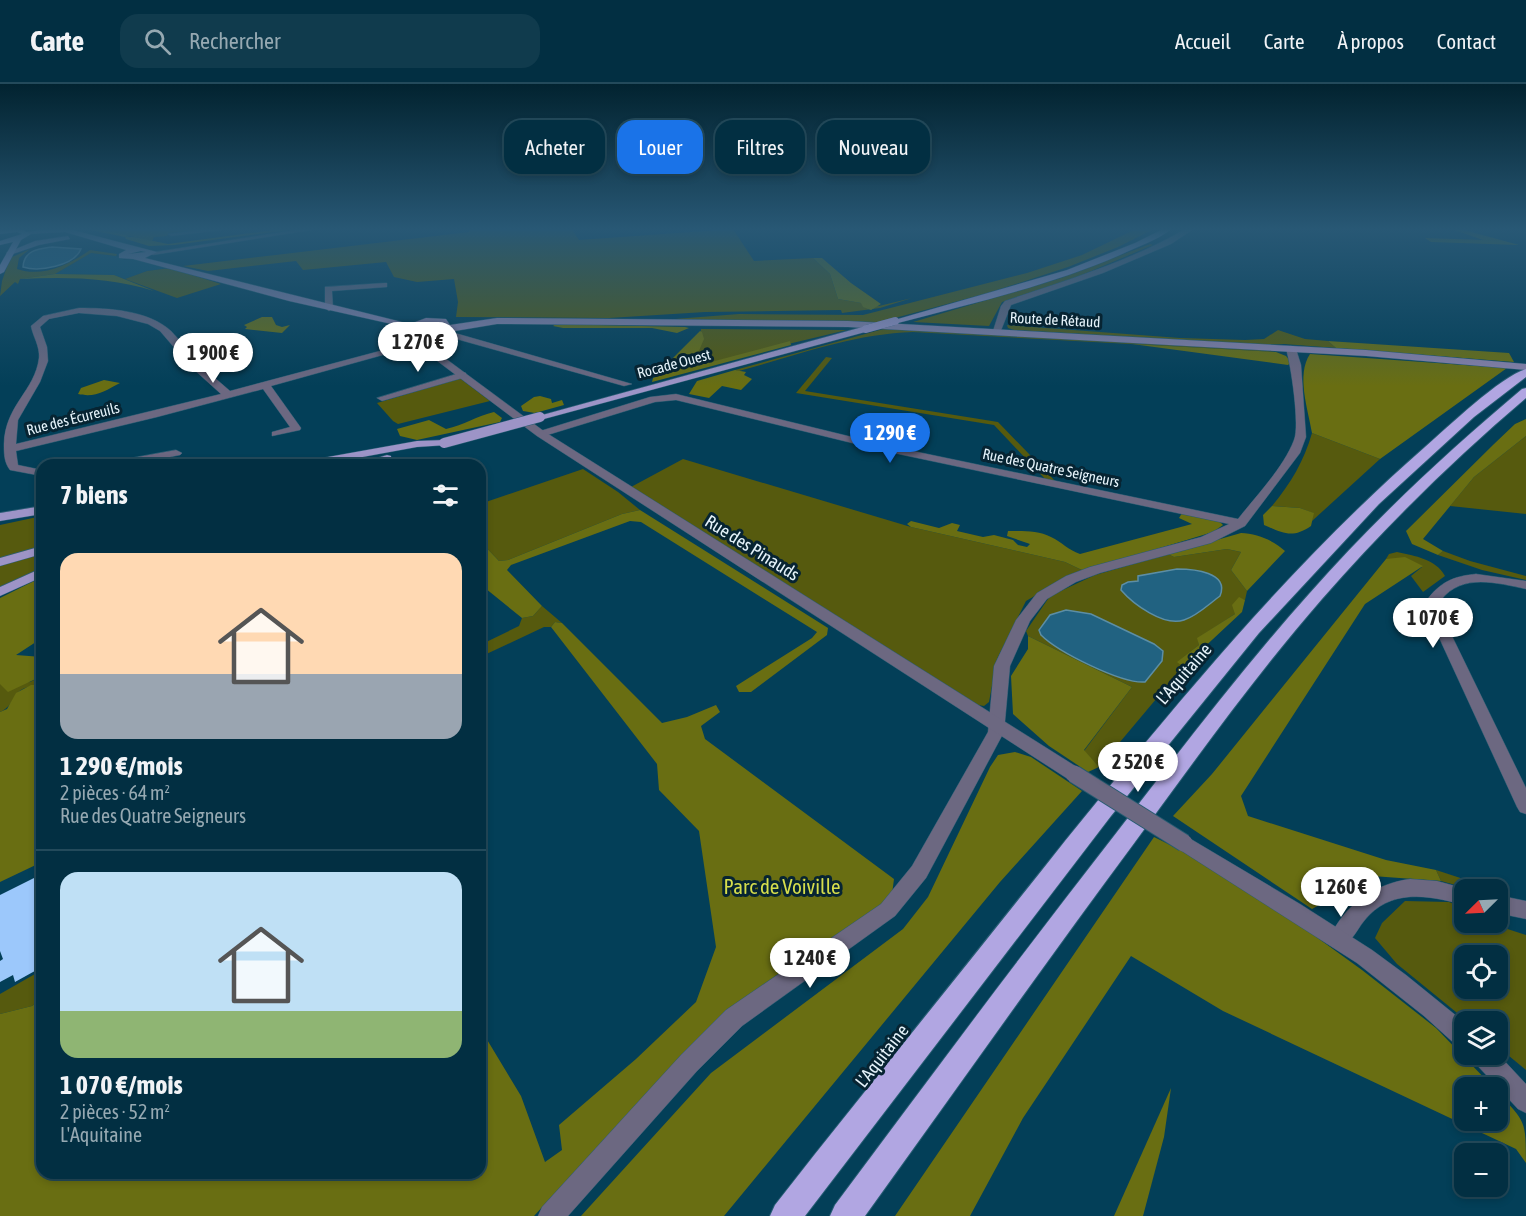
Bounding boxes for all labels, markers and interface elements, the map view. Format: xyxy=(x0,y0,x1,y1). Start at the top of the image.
search box xyxy=(120,14,540,68)
text: Carte xyxy=(30,25,84,57)
icon: search xyxy=(141,25,174,58)
text: Rechercher xyxy=(189,28,281,54)
text: Accueil xyxy=(1175,29,1231,53)
text: Carte xyxy=(1264,29,1304,53)
text: À propos xyxy=(1337,29,1404,53)
text: Contact xyxy=(1437,29,1496,53)
chip: Acheter xyxy=(504,120,605,174)
chip: Louer xyxy=(617,120,703,174)
chip: Filtres xyxy=(715,120,805,174)
chip: Nouveau xyxy=(817,120,930,174)
street label: Route de Rétaud xyxy=(1009,309,1101,330)
pin: 1 270 € xyxy=(363,322,473,373)
text: 1 270 € xyxy=(392,330,444,353)
pin: 1 900 € xyxy=(158,333,268,384)
text: 1 900 € xyxy=(187,341,239,364)
street label: Rocade Ouest xyxy=(635,346,713,381)
street label: Rue des Écureuils xyxy=(25,399,121,438)
pin: 1 290 € xyxy=(835,413,945,464)
text: 1 290 € xyxy=(864,421,916,444)
street label: Rue des Quatre Seigneurs xyxy=(981,445,1121,490)
icon: filters xyxy=(429,479,462,512)
text: 7 biens xyxy=(60,480,128,510)
street label: Rue des Pinauds xyxy=(701,510,803,585)
icon: home xyxy=(207,592,315,700)
pin: 1 070 € xyxy=(1378,598,1488,649)
text: 1 070 € xyxy=(1407,606,1459,629)
street label: L'Aquitaine xyxy=(1151,639,1216,708)
pin: 2 520 € xyxy=(1083,742,1193,793)
text: 2 520 € xyxy=(1112,750,1164,773)
text: 1 290 €/mois xyxy=(60,751,183,781)
text: 2 pièces · 64 m² xyxy=(60,781,170,804)
text: Rue des Quatre Seigneurs xyxy=(60,804,246,827)
pin: 1 260 € xyxy=(1286,867,1396,918)
park label: Parc de Voiville xyxy=(723,874,841,898)
text: 1 260 € xyxy=(1315,875,1367,898)
north arrow xyxy=(1454,879,1508,933)
map controls xyxy=(1454,879,1508,1197)
icon: home xyxy=(207,911,315,1019)
pin: 1 240 € xyxy=(755,938,865,989)
button: locate xyxy=(1454,945,1508,999)
text: 1 240 € xyxy=(784,946,836,969)
button: layers xyxy=(1454,1011,1508,1065)
street label: L'Aquitaine xyxy=(851,1020,913,1091)
text: 1 070 €/mois xyxy=(60,1070,183,1100)
button: + xyxy=(1454,1077,1508,1131)
text: 2 pièces · 52 m² xyxy=(60,1100,170,1123)
text: L'Aquitaine xyxy=(60,1123,142,1146)
button: − xyxy=(1454,1143,1508,1197)

